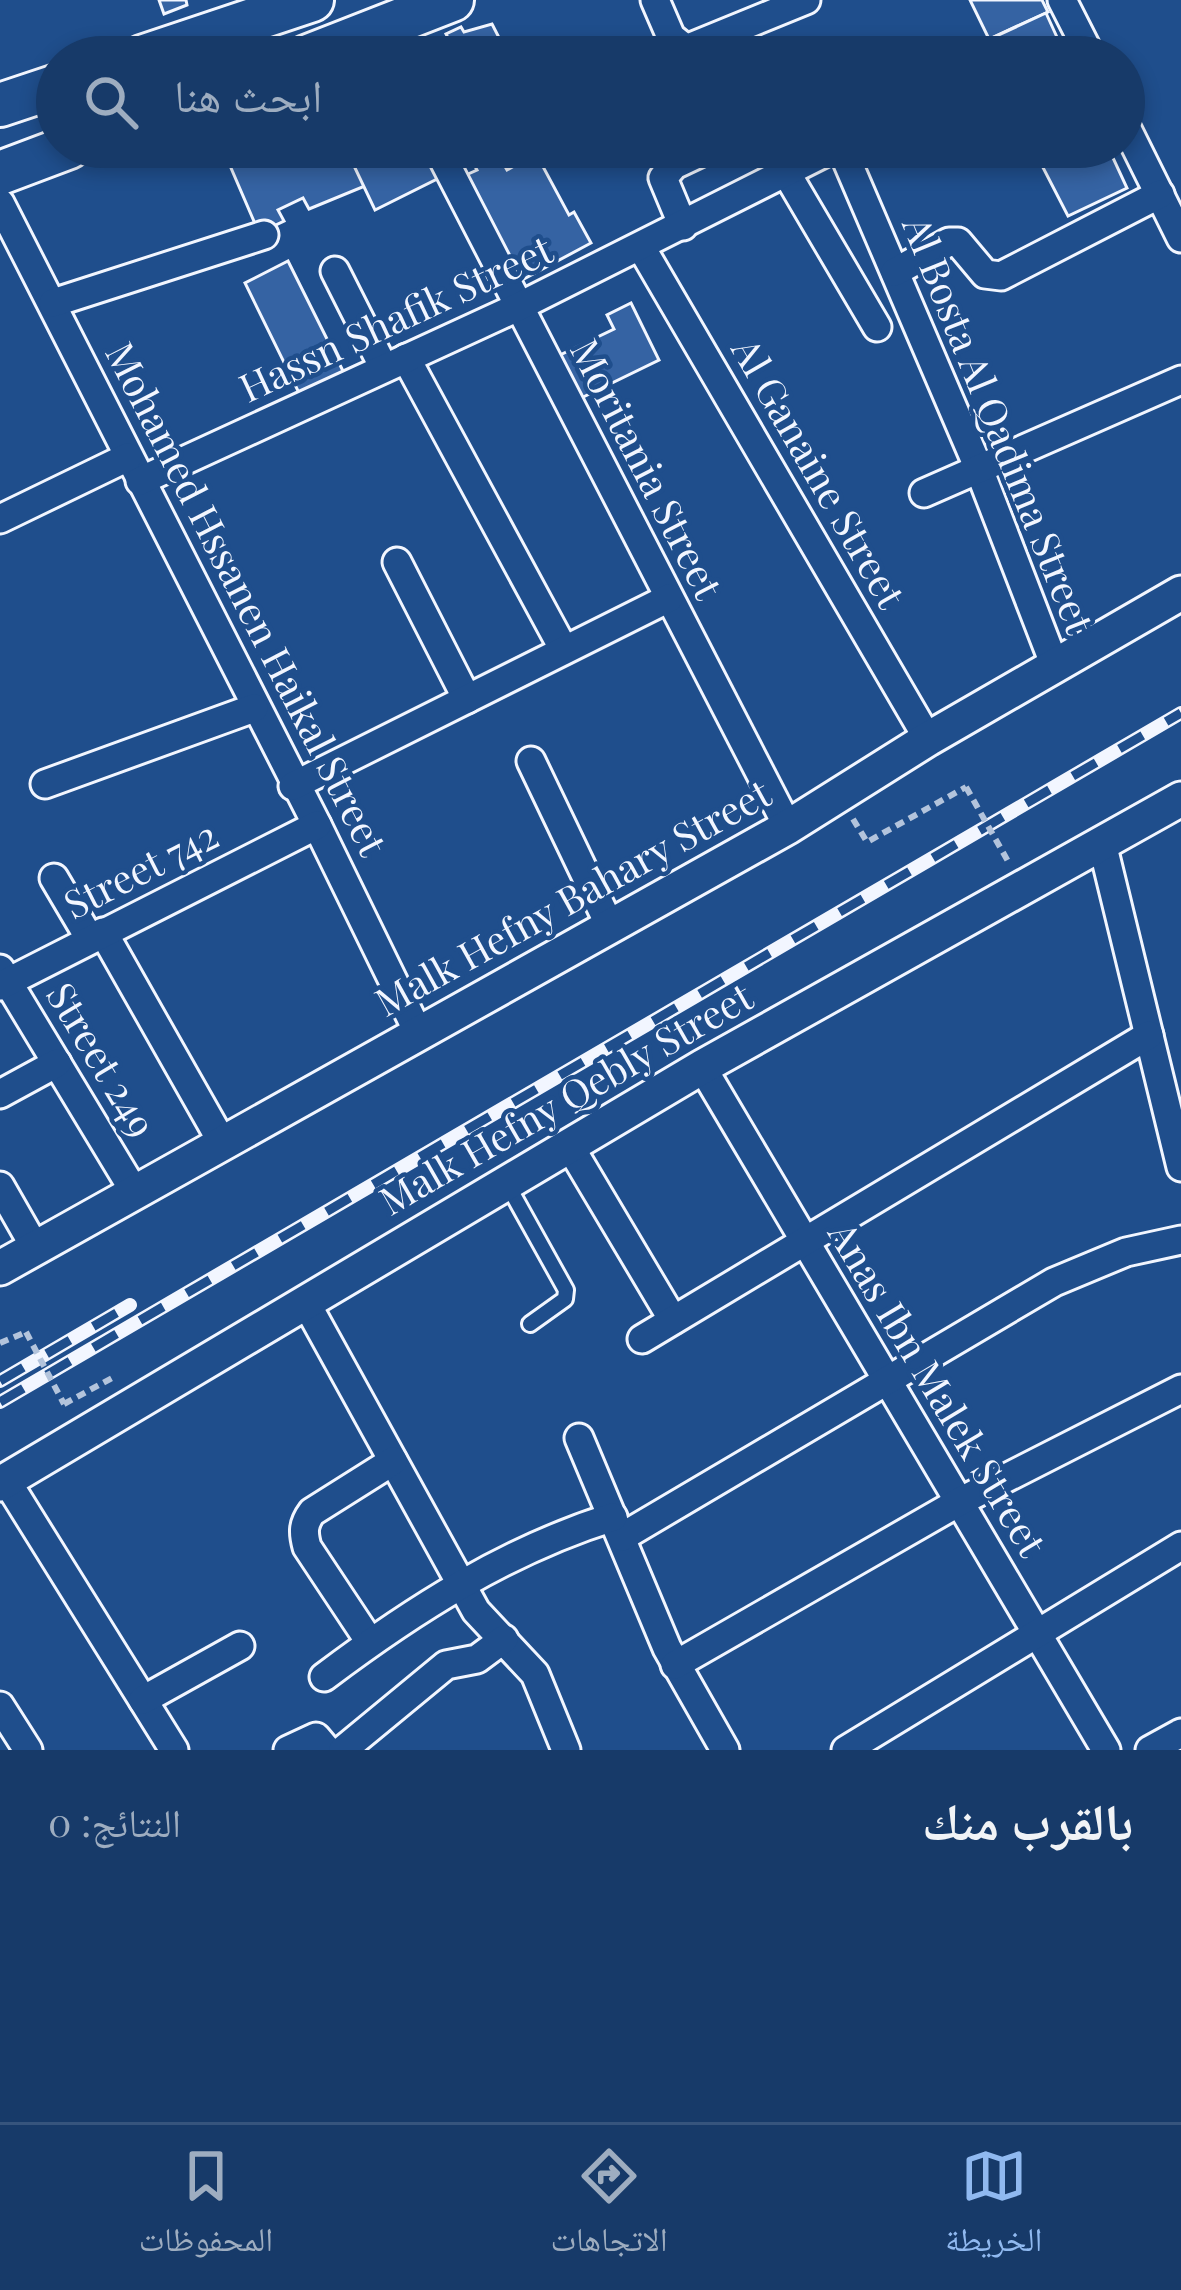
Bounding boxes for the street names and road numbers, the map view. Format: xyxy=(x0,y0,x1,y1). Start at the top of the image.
street label: Al Bosta Al Qadima Street xyxy=(892,207,1108,642)
street label: Hassn Shafik Street xyxy=(230,221,561,413)
street label: Al Ganaine Street xyxy=(721,327,919,618)
street label: Moritania Street xyxy=(560,329,736,608)
street label: Mohamed Hssanen Haikal Street xyxy=(95,333,401,865)
street label: Malk Hefny Bahary Street xyxy=(365,765,780,1027)
street label: Street 742 xyxy=(54,807,226,929)
street label: Malk Hefny Qebly Street xyxy=(369,969,762,1225)
street label: Street 249 xyxy=(36,972,169,1146)
street label: Anas Ibn Malek Street xyxy=(818,1210,1060,1566)

